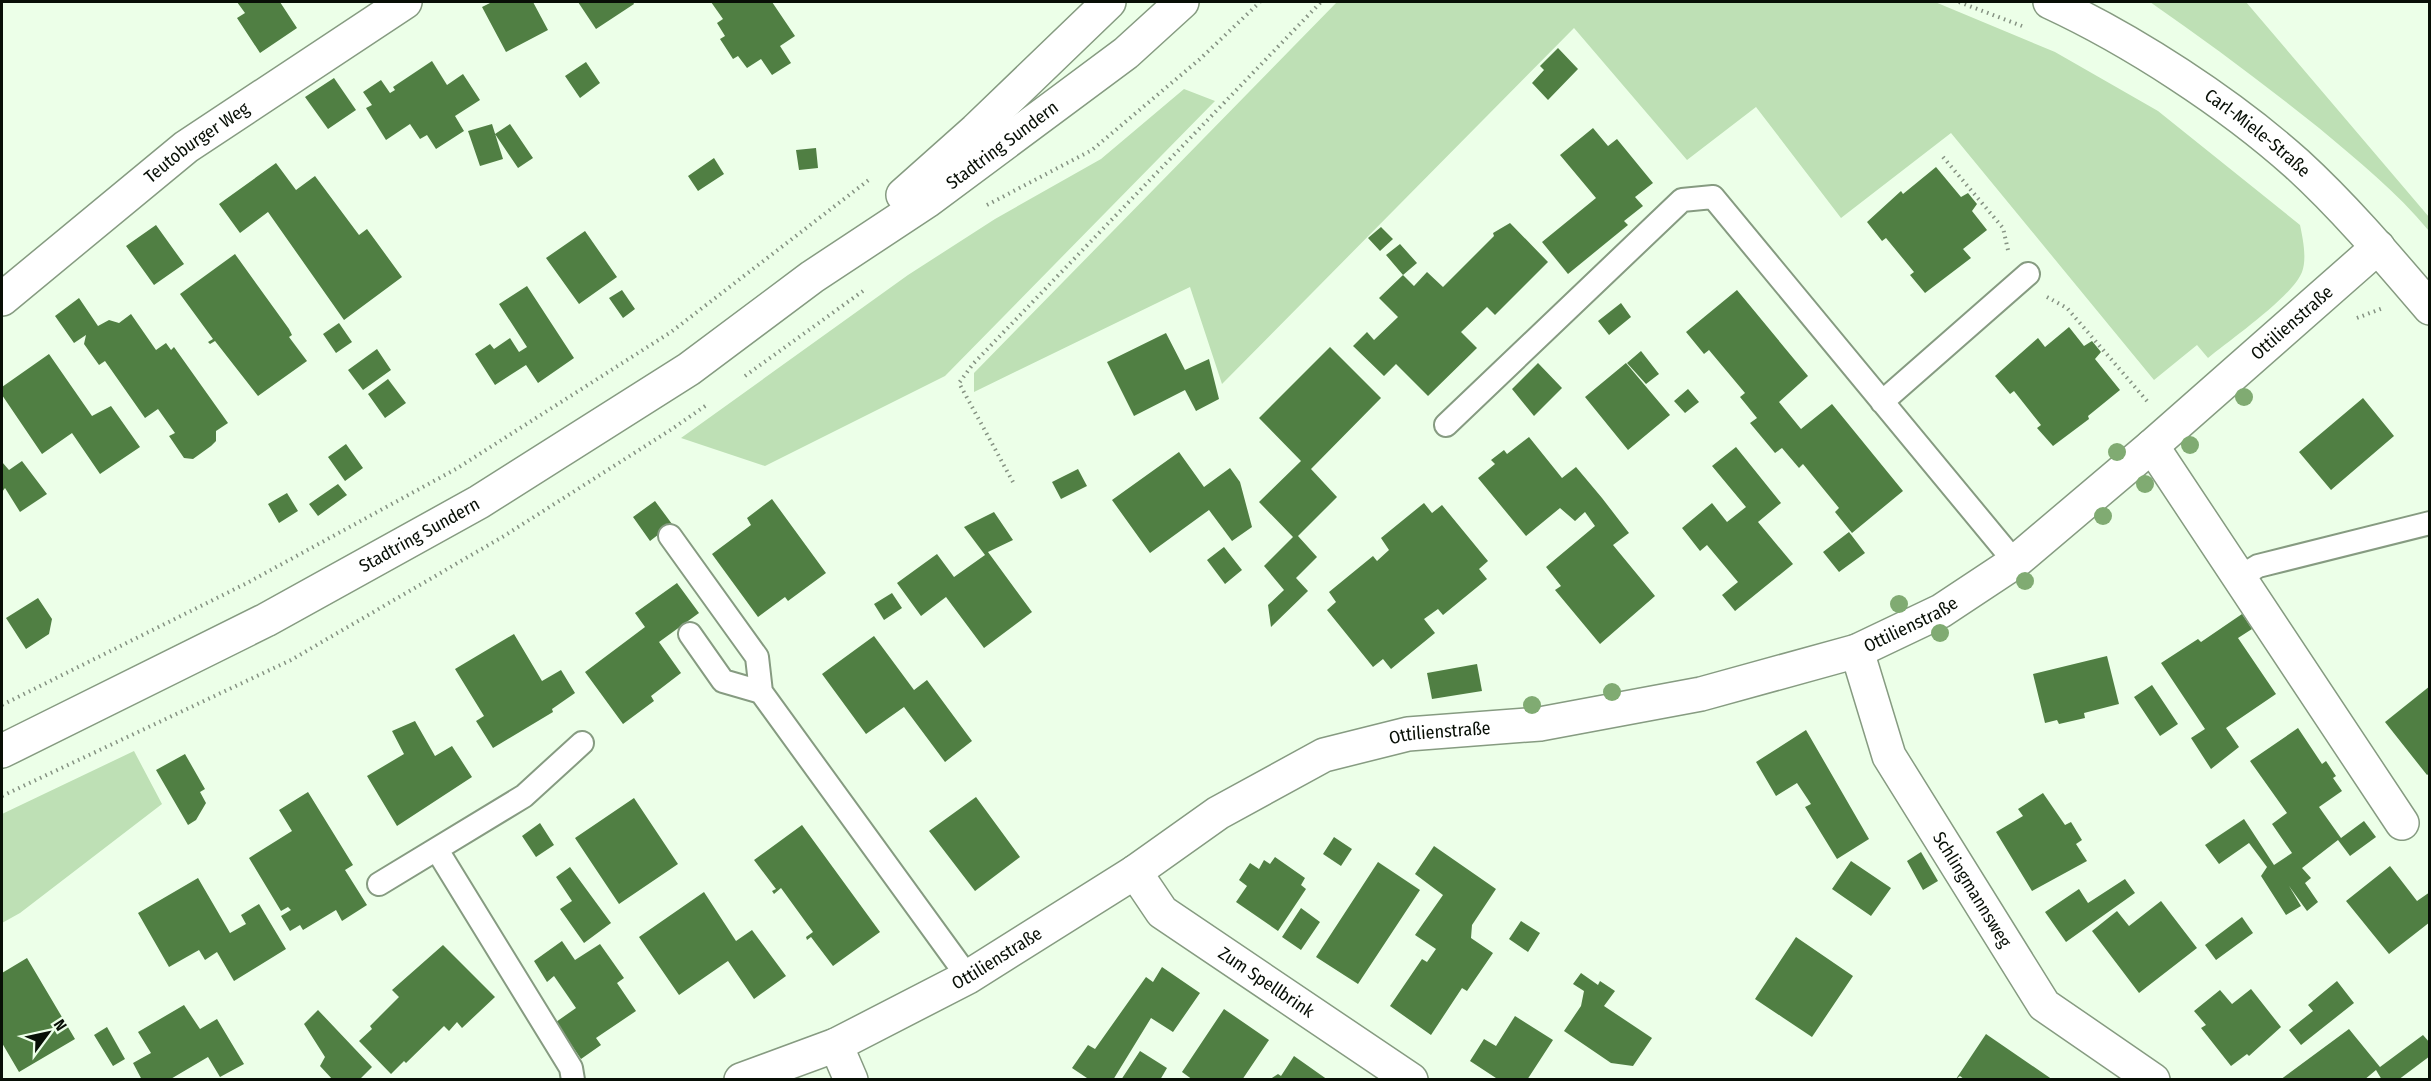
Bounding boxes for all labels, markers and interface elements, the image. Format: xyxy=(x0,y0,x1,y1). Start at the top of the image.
street label: Carl-Miele-Straße xyxy=(2200,84,2315,182)
street label: Stadtring Sundern xyxy=(942,96,1063,194)
street label: Teutoburger Weg xyxy=(140,97,254,188)
street label: Ottilienstraße xyxy=(2246,281,2338,365)
street label: Stadtring Sundern xyxy=(355,493,483,577)
street label: Ottilienstraße xyxy=(1860,592,1962,657)
street label: Ottilienstraße xyxy=(1387,717,1491,749)
street label: Schlingmannsweg xyxy=(1928,828,2017,952)
street label: Ottilienstraße xyxy=(948,922,1046,994)
street label: Zum Spellbrink xyxy=(1214,942,1319,1023)
north arrow xyxy=(18,1003,78,1063)
text: N xyxy=(50,1016,71,1034)

